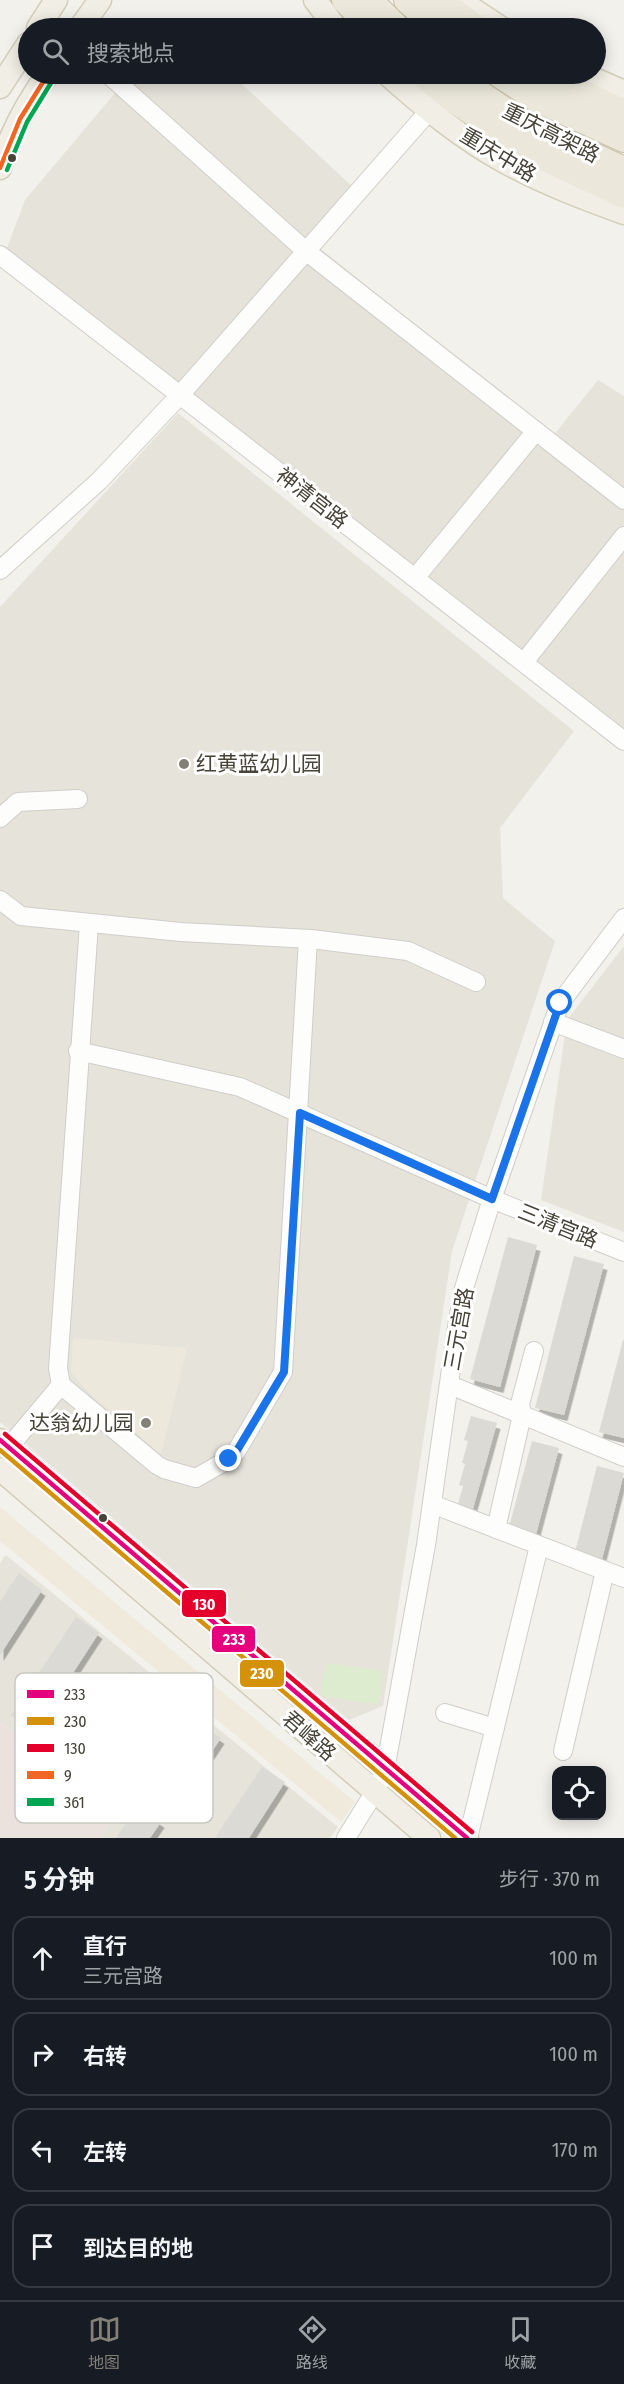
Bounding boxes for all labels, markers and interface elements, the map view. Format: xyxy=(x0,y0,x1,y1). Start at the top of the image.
search box xyxy=(18,18,606,84)
icon: search xyxy=(39,35,72,68)
text: 搜索地点 xyxy=(87,40,175,67)
street label: 重庆高架路 xyxy=(498,98,604,168)
street label: 重庆中路 xyxy=(455,122,541,188)
unlabelled marker xyxy=(6,152,18,164)
street label: 神清宫路 xyxy=(271,462,353,534)
place label: 红黄蓝幼儿园 xyxy=(196,751,322,777)
marker: 红黄蓝幼儿园 xyxy=(177,757,191,771)
route start xyxy=(546,989,572,1015)
street label: 三清宫路 xyxy=(514,1198,602,1254)
street label: 三元宫路 xyxy=(439,1285,479,1373)
place label: 达翁幼儿园 xyxy=(29,1410,134,1436)
marker: 达翁幼儿园 xyxy=(139,1416,153,1430)
route end xyxy=(215,1445,241,1471)
unlabelled marker xyxy=(97,1512,109,1524)
line badge: 130 xyxy=(181,1589,227,1618)
text: 130 xyxy=(192,1595,216,1614)
line badge: 233 xyxy=(211,1625,256,1653)
text: 233 xyxy=(222,1630,246,1649)
line badge: 230 xyxy=(239,1659,285,1688)
text: 230 xyxy=(249,1664,274,1683)
legend xyxy=(15,1673,213,1823)
text: 233 xyxy=(64,1685,85,1704)
street label: 君峰路 xyxy=(277,1706,341,1766)
text: 230 xyxy=(64,1712,87,1731)
text: 130 xyxy=(64,1739,86,1758)
text: 9 xyxy=(64,1766,72,1785)
map controls xyxy=(552,1766,606,1820)
button: locate xyxy=(552,1766,606,1820)
text: 361 xyxy=(64,1793,85,1812)
text: 5 分钟 xyxy=(24,1865,94,1896)
text: 步行 · 370 m xyxy=(499,1867,600,1891)
text: 直行 xyxy=(83,1933,127,1960)
icon: ahead xyxy=(26,1942,59,1975)
text: 100 m xyxy=(549,1946,598,1970)
text: 三元宫路 xyxy=(83,1964,163,1988)
icon: right xyxy=(26,2038,59,2071)
text: 100 m xyxy=(549,2042,598,2066)
text: 右转 xyxy=(83,2043,127,2070)
icon: left xyxy=(26,2134,59,2167)
text: 170 m xyxy=(552,2138,598,2162)
text: 左转 xyxy=(83,2139,127,2166)
icon: arrive xyxy=(26,2230,59,2263)
text: 到达目的地 xyxy=(83,2235,193,2262)
tab: 地图 xyxy=(88,2313,121,2373)
tab: 路线 xyxy=(296,2313,329,2373)
tab: 收藏 xyxy=(504,2313,537,2373)

